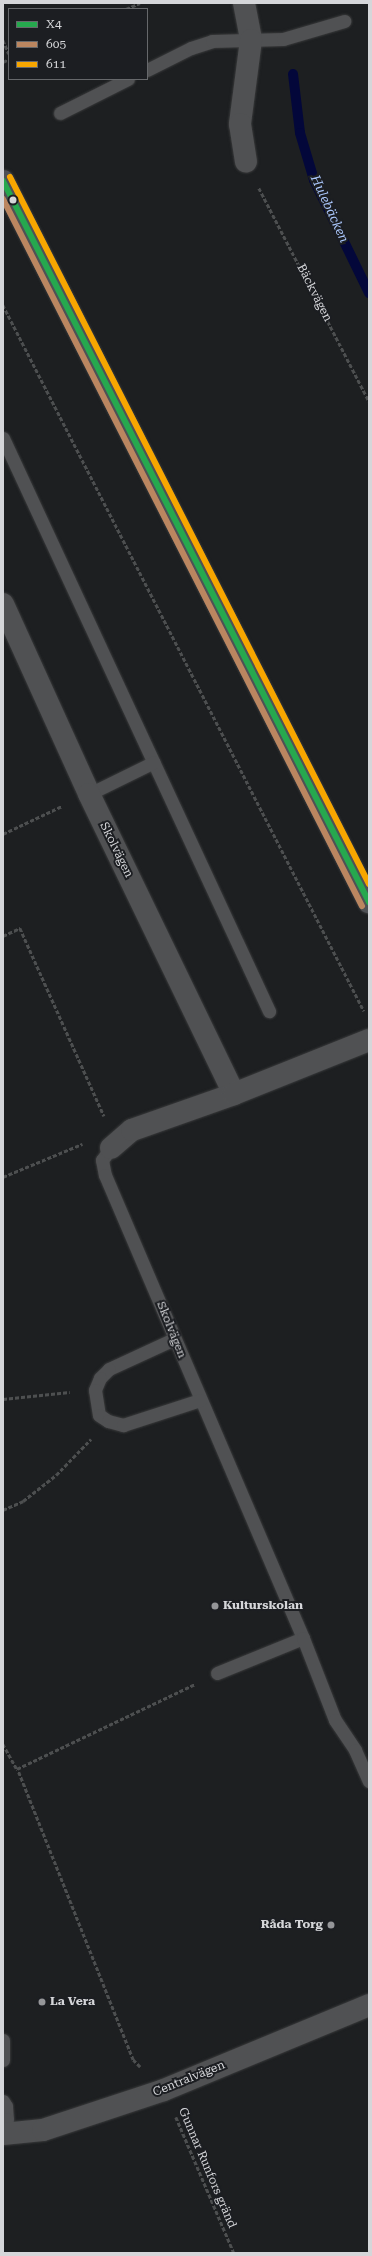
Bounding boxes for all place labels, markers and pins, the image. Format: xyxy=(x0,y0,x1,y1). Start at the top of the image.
unlabelled marker xyxy=(8,195,18,205)
place label: Kulturskolan xyxy=(223,1599,303,1613)
marker: Kulturskolan xyxy=(210,1601,220,1611)
place label: Råda Torg xyxy=(261,1918,323,1932)
marker: Råda Torg xyxy=(326,1920,336,1930)
place label: La Vera xyxy=(50,1995,95,2009)
marker: La Vera xyxy=(37,1997,47,2007)

